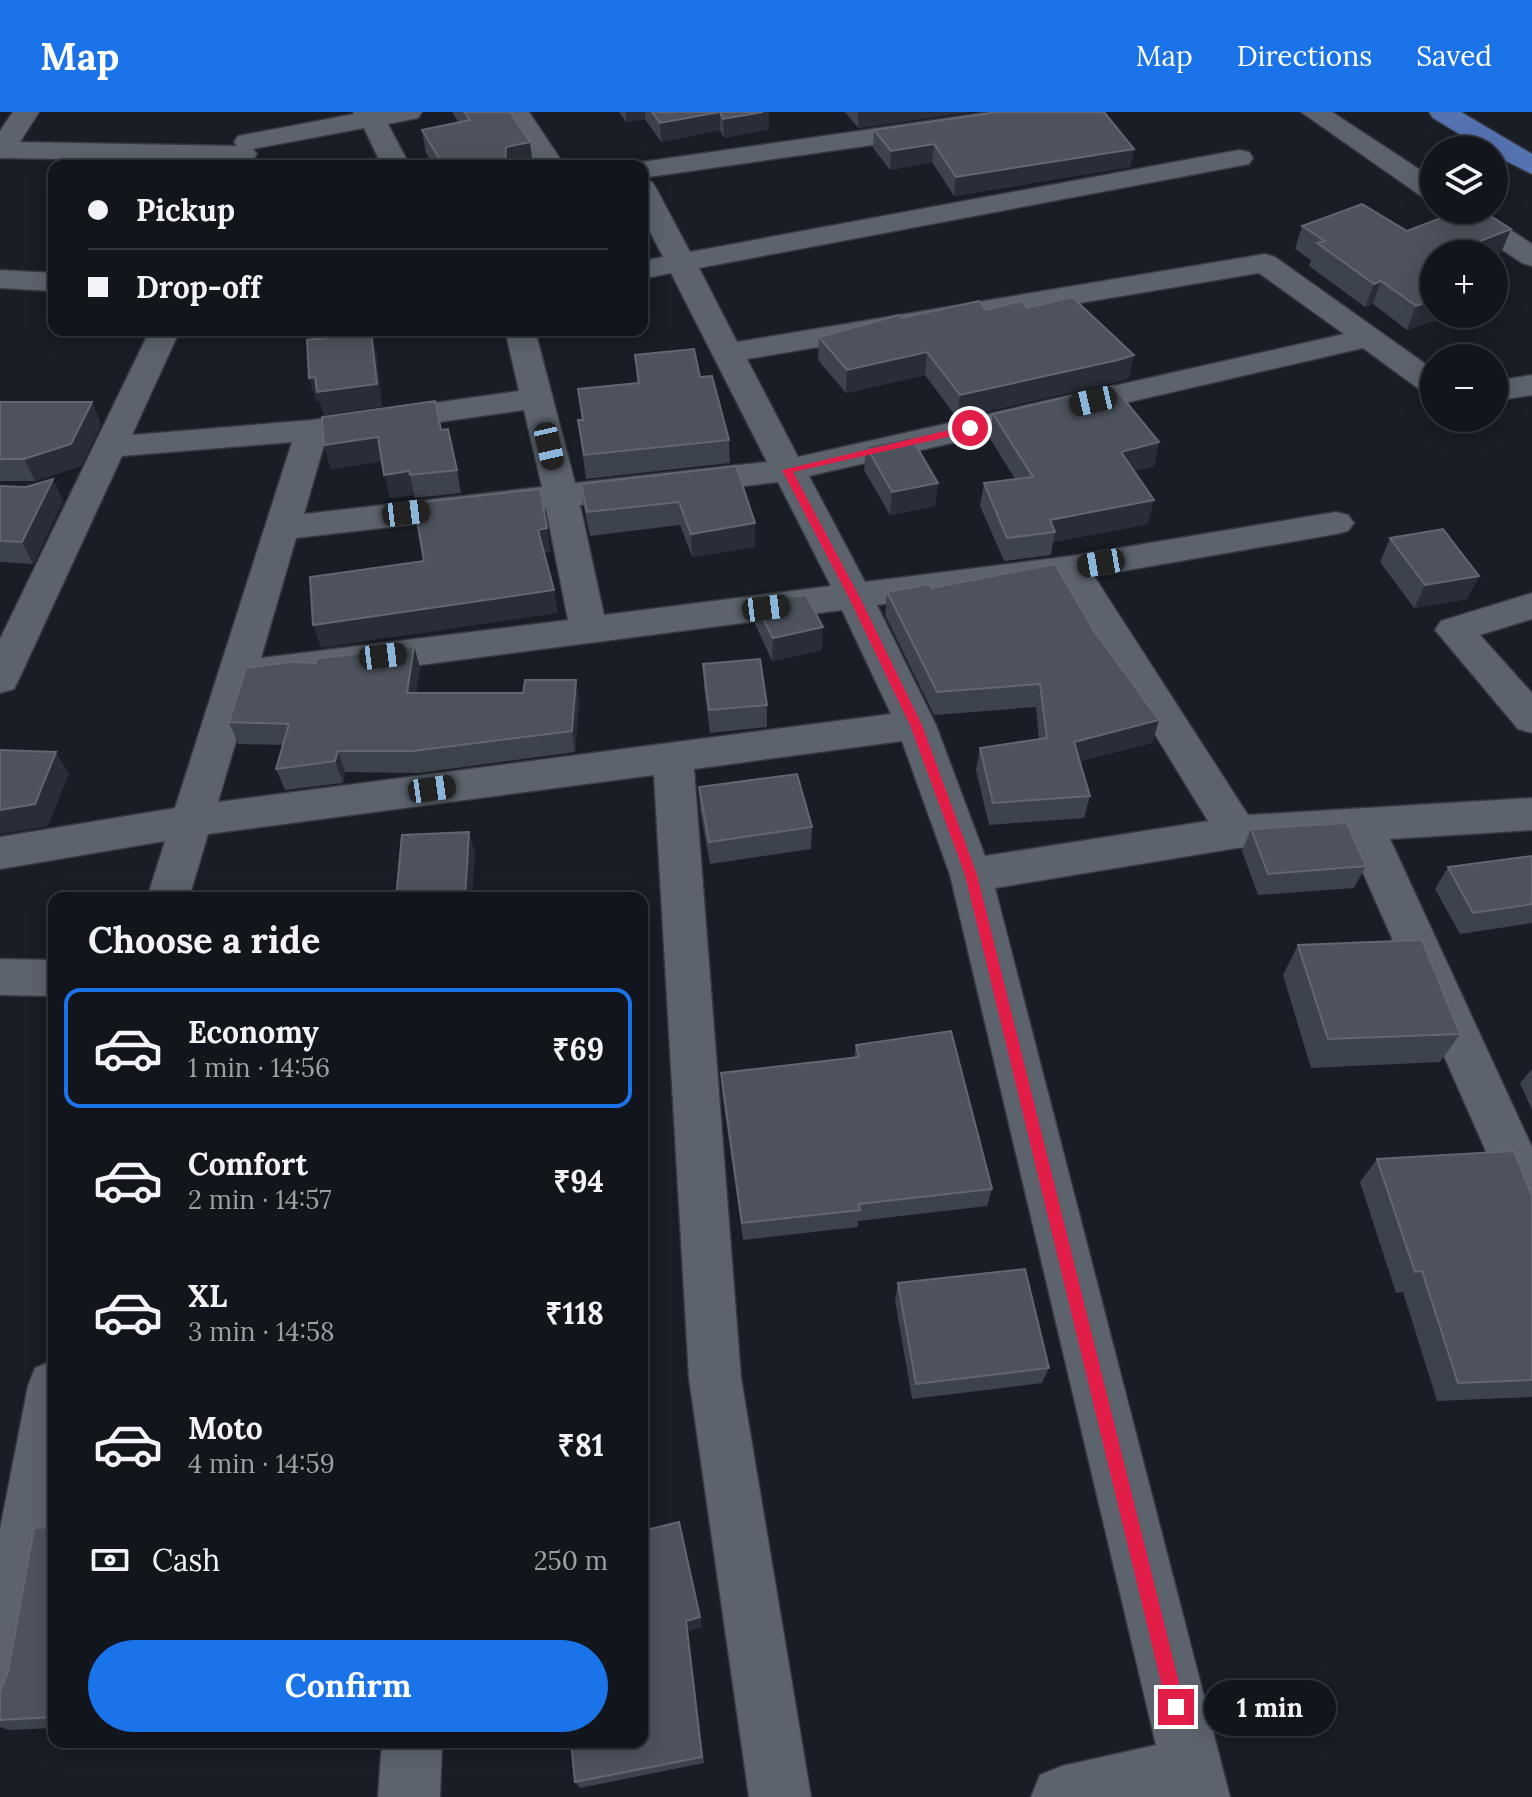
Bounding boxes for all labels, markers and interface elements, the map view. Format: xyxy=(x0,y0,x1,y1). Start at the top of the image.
text: Map xyxy=(40,32,119,80)
text: Map xyxy=(1136,38,1193,74)
text: Directions xyxy=(1237,38,1372,74)
text: Saved xyxy=(1416,38,1492,74)
map controls xyxy=(1420,136,1508,432)
button: layers xyxy=(1420,136,1508,224)
text: Pickup xyxy=(136,191,235,229)
button: + xyxy=(1420,240,1508,328)
text: Drop-off xyxy=(136,268,261,306)
button: − xyxy=(1420,344,1508,432)
car xyxy=(1067,384,1119,418)
route start xyxy=(952,410,988,446)
car xyxy=(532,420,566,472)
car xyxy=(381,498,431,528)
car xyxy=(1075,547,1127,579)
car xyxy=(741,593,791,623)
car xyxy=(358,641,408,671)
car xyxy=(407,774,457,804)
text: Choose a ride xyxy=(88,917,320,963)
icon: car xyxy=(92,1012,164,1084)
text: Economy xyxy=(188,1013,319,1051)
text: ₹69 xyxy=(552,1030,604,1068)
text: 1 min · 14:56 xyxy=(188,1051,330,1084)
icon: car xyxy=(92,1144,164,1216)
text: Comfort xyxy=(188,1145,308,1183)
text: ₹94 xyxy=(553,1162,604,1200)
text: 2 min · 14:57 xyxy=(188,1183,332,1216)
icon: car xyxy=(92,1276,164,1348)
text: XL xyxy=(188,1277,227,1315)
text: ₹118 xyxy=(545,1294,604,1332)
text: 3 min · 14:58 xyxy=(188,1315,335,1348)
icon: car xyxy=(92,1408,164,1480)
text: Moto xyxy=(188,1409,263,1447)
text: ₹81 xyxy=(558,1426,604,1464)
text: 4 min · 14:59 xyxy=(188,1447,335,1480)
icon: cash xyxy=(88,1538,132,1582)
text: Cash xyxy=(152,1541,220,1579)
text: 250 m xyxy=(534,1544,608,1577)
button: Confirm xyxy=(88,1640,608,1732)
callout: 1 min xyxy=(1204,1679,1336,1735)
route end xyxy=(1158,1689,1194,1725)
text: 1 min xyxy=(1237,1691,1303,1724)

